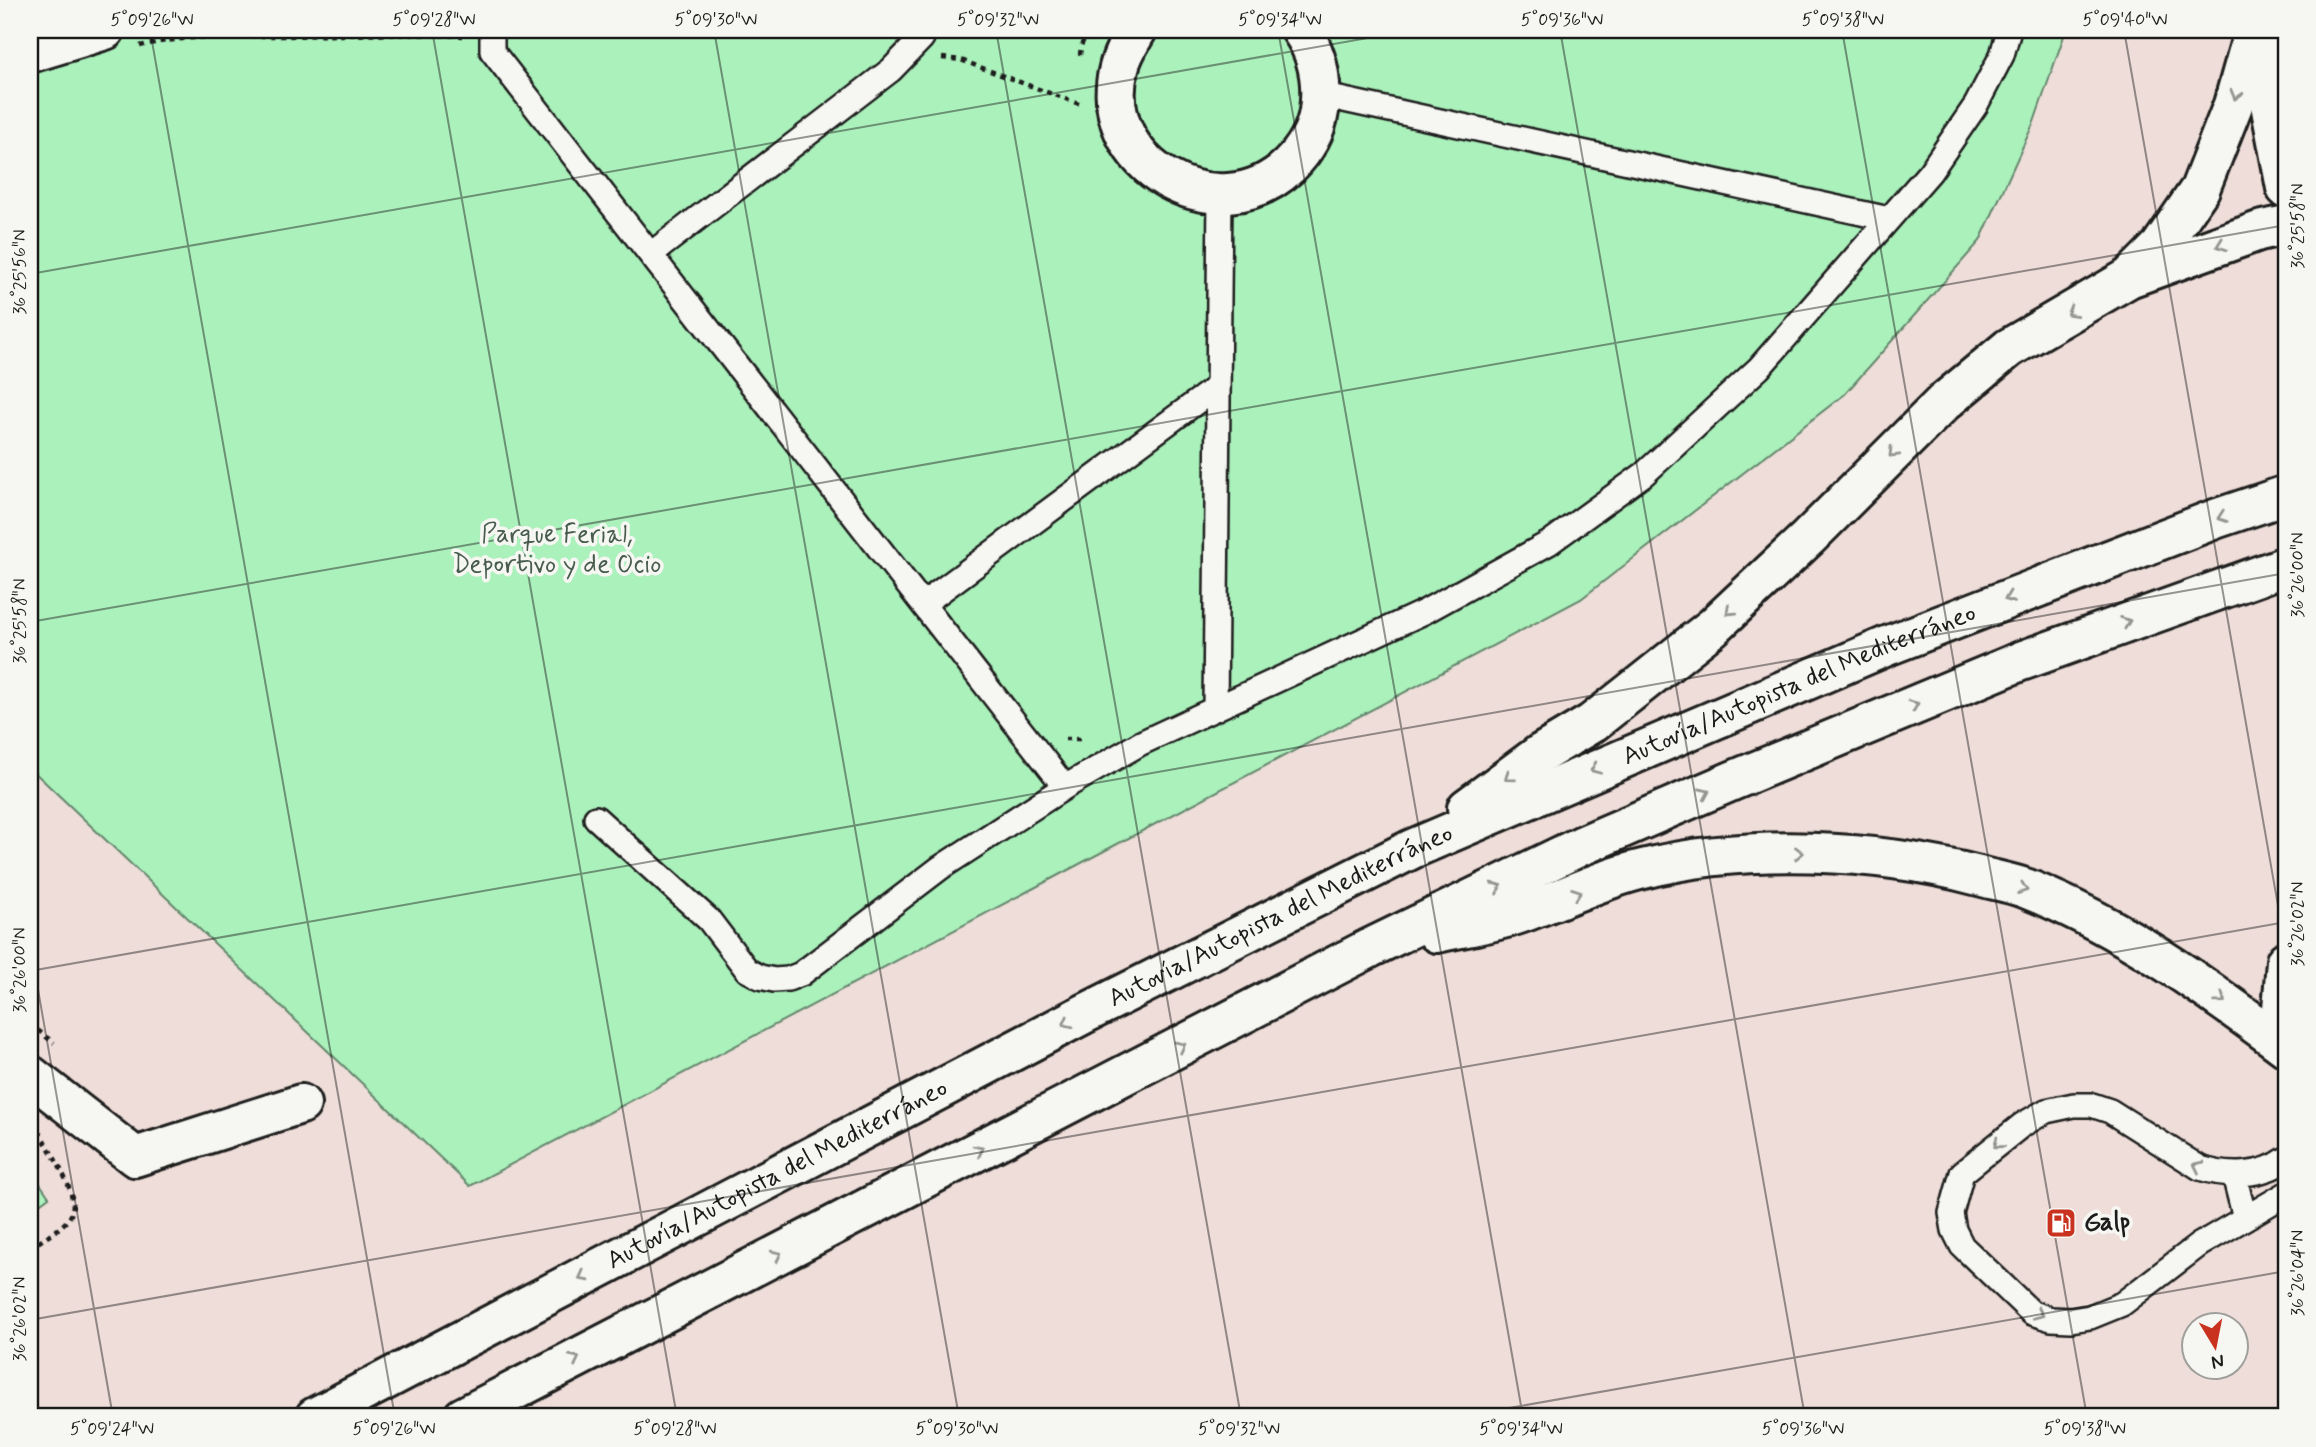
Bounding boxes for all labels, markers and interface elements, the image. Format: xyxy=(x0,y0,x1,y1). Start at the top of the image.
text: 5°09'26"W xyxy=(110,8,194,32)
text: 5°09'28"W xyxy=(392,8,476,32)
text: 5°09'30"W xyxy=(675,8,757,32)
text: 5°09'32"W xyxy=(957,8,1039,32)
text: 5°09'34"W xyxy=(1238,8,1322,32)
text: 5°09'36"W xyxy=(1521,8,1603,32)
text: 5°09'38"W xyxy=(1802,8,1884,32)
text: 5°09'40"W xyxy=(2082,8,2168,32)
one-way arrow xyxy=(2229,89,2244,101)
text: 36°25'58"N xyxy=(2286,183,2310,269)
text: 36°25'56"N xyxy=(8,229,32,315)
one-way arrow xyxy=(2216,236,2228,250)
one-way arrow xyxy=(2065,304,2078,317)
one-way arrow xyxy=(1888,444,1901,457)
one-way arrow xyxy=(2216,509,2228,523)
park label: Parque Ferial, Deportivo y de Ocio xyxy=(453,518,661,582)
text: 36°26'00"N xyxy=(2286,532,2310,618)
text: 36°25'58"N xyxy=(8,578,32,664)
one-way arrow xyxy=(2004,590,2016,604)
street label: Autovía/Autopista del Mediterráneo xyxy=(1617,596,1981,774)
one-way arrow xyxy=(1725,603,1738,616)
one-way arrow xyxy=(2120,616,2132,630)
one-way arrow xyxy=(1908,699,1920,713)
one-way arrow xyxy=(1590,761,1602,775)
one-way arrow xyxy=(1504,769,1517,781)
one-way arrow xyxy=(1697,787,1710,801)
street label: Autovía/Autopista del Mediterráneo xyxy=(1103,817,1458,1016)
one-way arrow xyxy=(1795,845,1805,861)
one-way arrow xyxy=(1490,881,1502,895)
one-way arrow xyxy=(2017,881,2029,895)
text: 36°26'02"N xyxy=(2286,882,2310,966)
one-way arrow xyxy=(1571,887,1583,901)
text: 36°26'00"N xyxy=(8,927,32,1013)
one-way arrow xyxy=(2213,991,2226,1003)
one-way arrow xyxy=(1061,1015,1074,1028)
one-way arrow xyxy=(1174,1041,1186,1054)
street label: Autovía/Autopista del Mediterráneo xyxy=(601,1071,954,1278)
one-way arrow xyxy=(1994,1135,2006,1148)
one-way arrow xyxy=(972,1145,984,1159)
one-way arrow xyxy=(2193,1160,2206,1174)
fuel station icon: Galp xyxy=(2044,1206,2078,1240)
place label: Galp xyxy=(2084,1206,2130,1240)
text: 36°26'04"N xyxy=(2286,1230,2310,1316)
one-way arrow xyxy=(770,1249,782,1263)
one-way arrow xyxy=(578,1268,590,1282)
text: 36°26'02"N xyxy=(8,1277,32,1361)
one-way arrow xyxy=(2032,1306,2044,1320)
north arrow xyxy=(2180,1310,2250,1380)
text: N xyxy=(2209,1348,2226,1375)
one-way arrow xyxy=(568,1354,580,1368)
text: 5°09'24"W xyxy=(70,1417,154,1441)
text: 5°09'26"W xyxy=(352,1417,436,1441)
text: 5°09'28"W xyxy=(633,1417,717,1441)
text: 5°09'30"W xyxy=(916,1417,998,1441)
text: 5°09'32"W xyxy=(1198,1417,1280,1441)
text: 5°09'34"W xyxy=(1479,1417,1563,1441)
text: 5°09'36"W xyxy=(1762,1417,1844,1441)
text: 5°09'38"W xyxy=(2044,1417,2126,1441)

